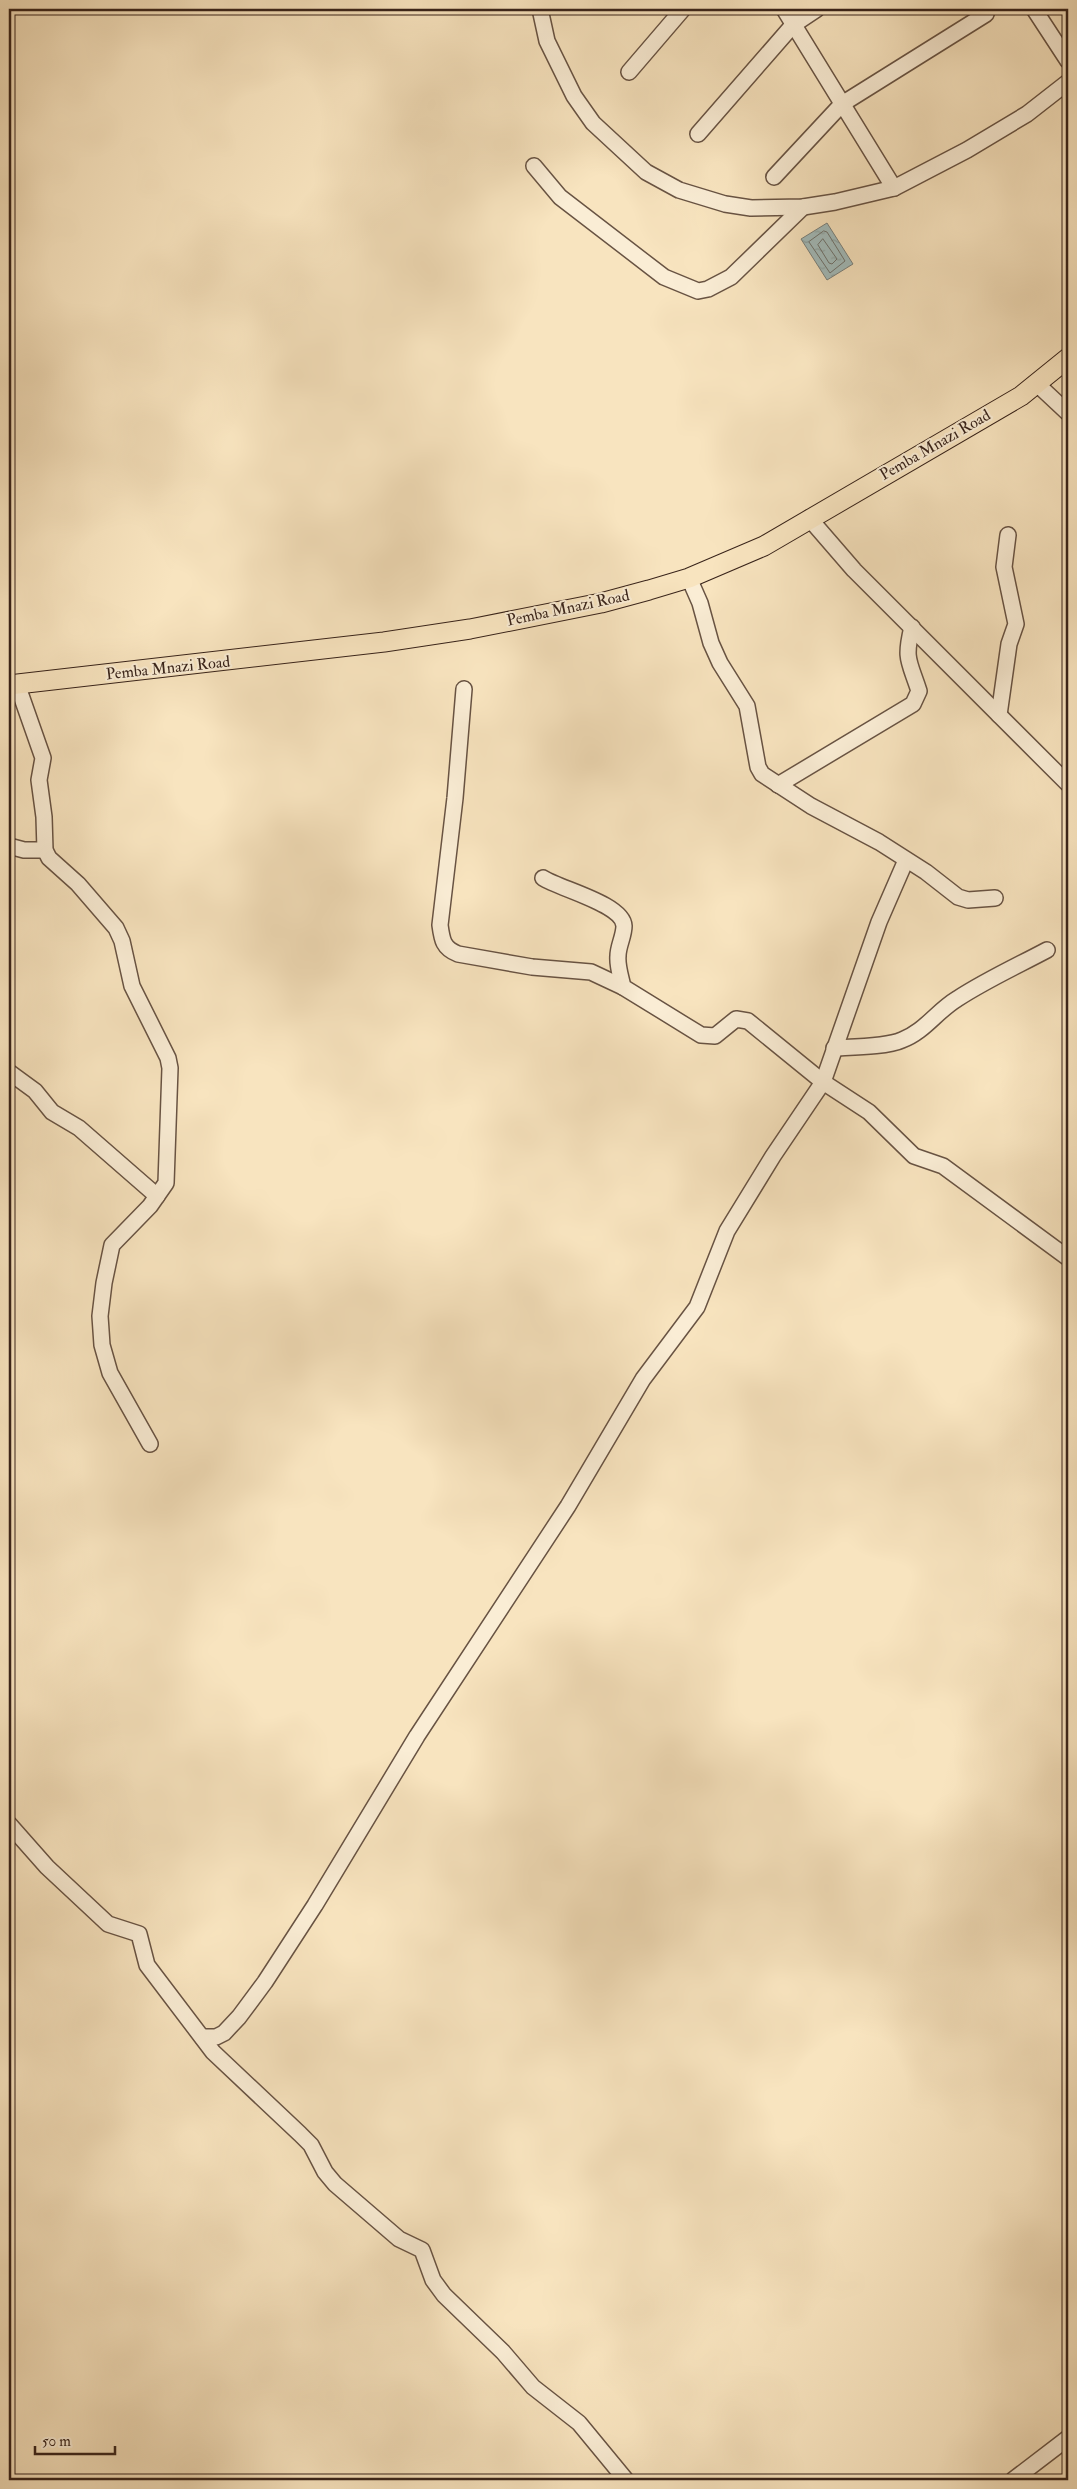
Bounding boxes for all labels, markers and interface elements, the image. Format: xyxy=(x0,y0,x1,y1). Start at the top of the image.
street label: Pemba Mnazi Road xyxy=(876,405,994,485)
street label: Pemba Mnazi Road xyxy=(505,585,631,631)
street label: Pemba Mnazi Road xyxy=(105,652,231,684)
scale bar xyxy=(35,2424,115,2456)
text: 50 m xyxy=(42,2432,71,2451)

